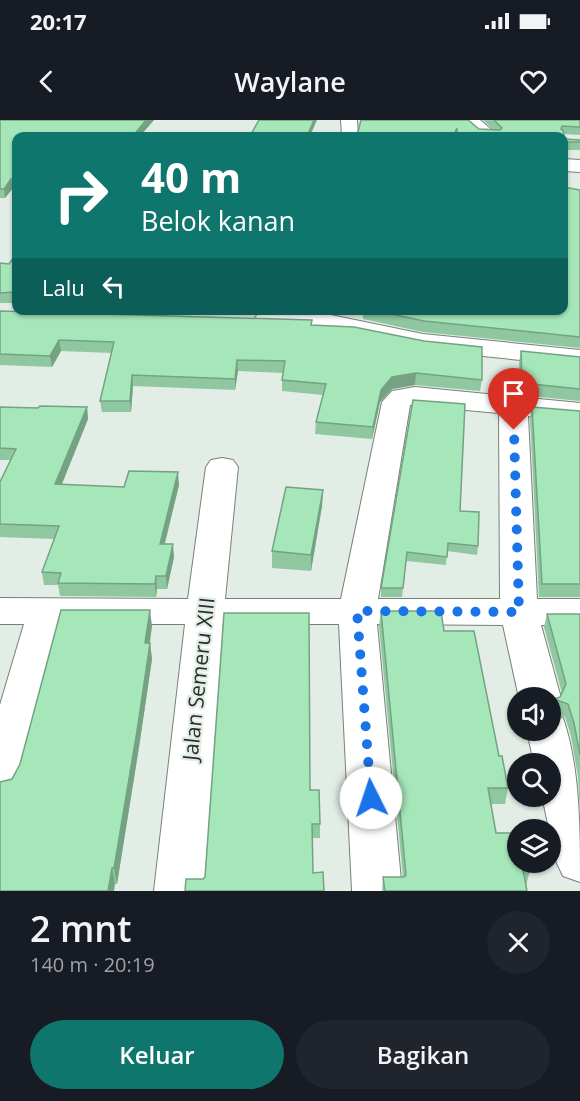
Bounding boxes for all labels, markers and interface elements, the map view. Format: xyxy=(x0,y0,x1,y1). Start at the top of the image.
text: 20:17 xyxy=(30,6,87,36)
text: Waylane xyxy=(234,63,346,100)
icon: back xyxy=(30,65,63,98)
icon: heart xyxy=(517,65,550,98)
text: 40 m xyxy=(141,148,241,205)
icon: right xyxy=(42,156,120,234)
text: Belok kanan xyxy=(141,202,295,239)
icon: left xyxy=(97,270,130,303)
text: Lalu xyxy=(42,272,85,302)
pin xyxy=(488,368,539,430)
icon: arrive xyxy=(497,377,530,410)
street label: Jalan Semeru XIII xyxy=(175,596,220,764)
map controls xyxy=(507,687,561,873)
button: sound xyxy=(507,687,561,741)
button: search xyxy=(507,753,561,807)
position arrow xyxy=(339,766,403,830)
button: layers xyxy=(507,819,561,873)
text: 2 mnt xyxy=(30,904,131,953)
button: close xyxy=(487,911,550,974)
text: 140 m · 20:19 xyxy=(30,951,155,978)
button: Keluar xyxy=(30,1020,284,1089)
button: Bagikan xyxy=(296,1020,550,1089)

